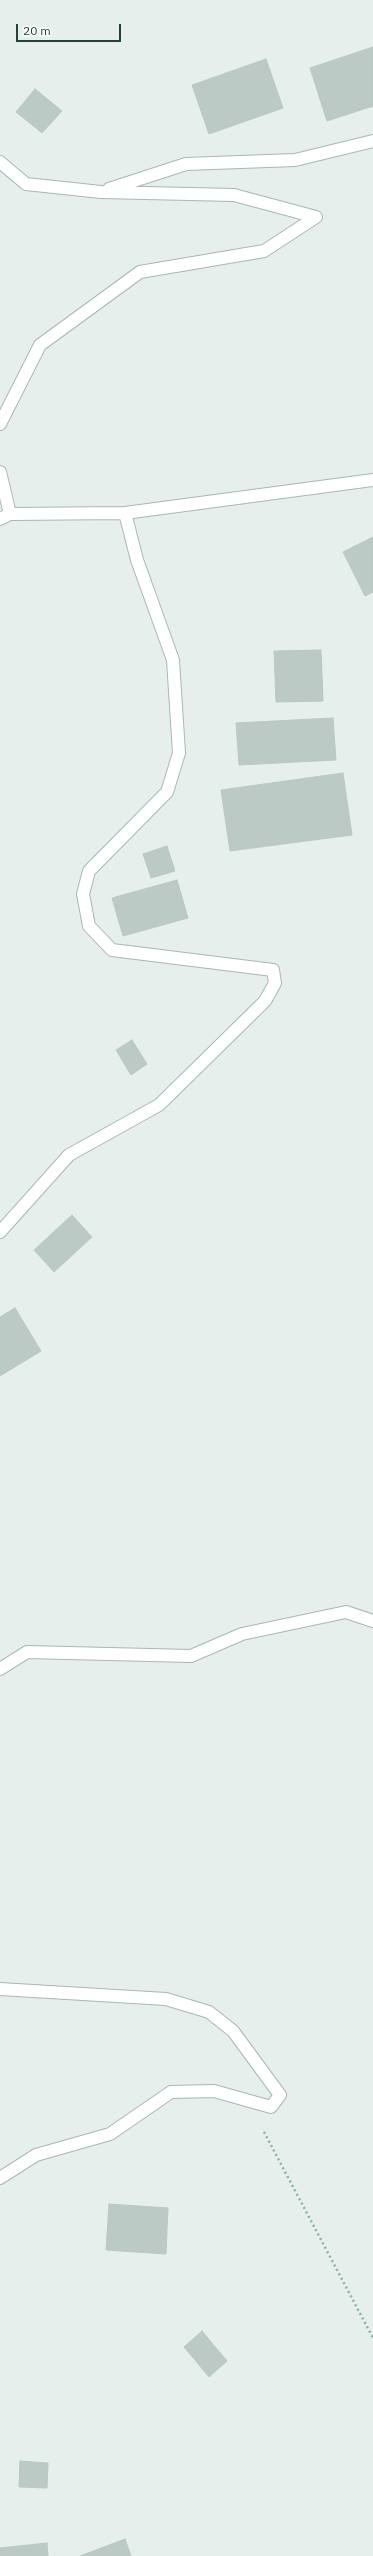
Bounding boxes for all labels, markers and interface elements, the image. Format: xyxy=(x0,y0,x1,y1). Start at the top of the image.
scale bar xyxy=(18,16,123,42)
text: 20 m xyxy=(23,23,51,38)

